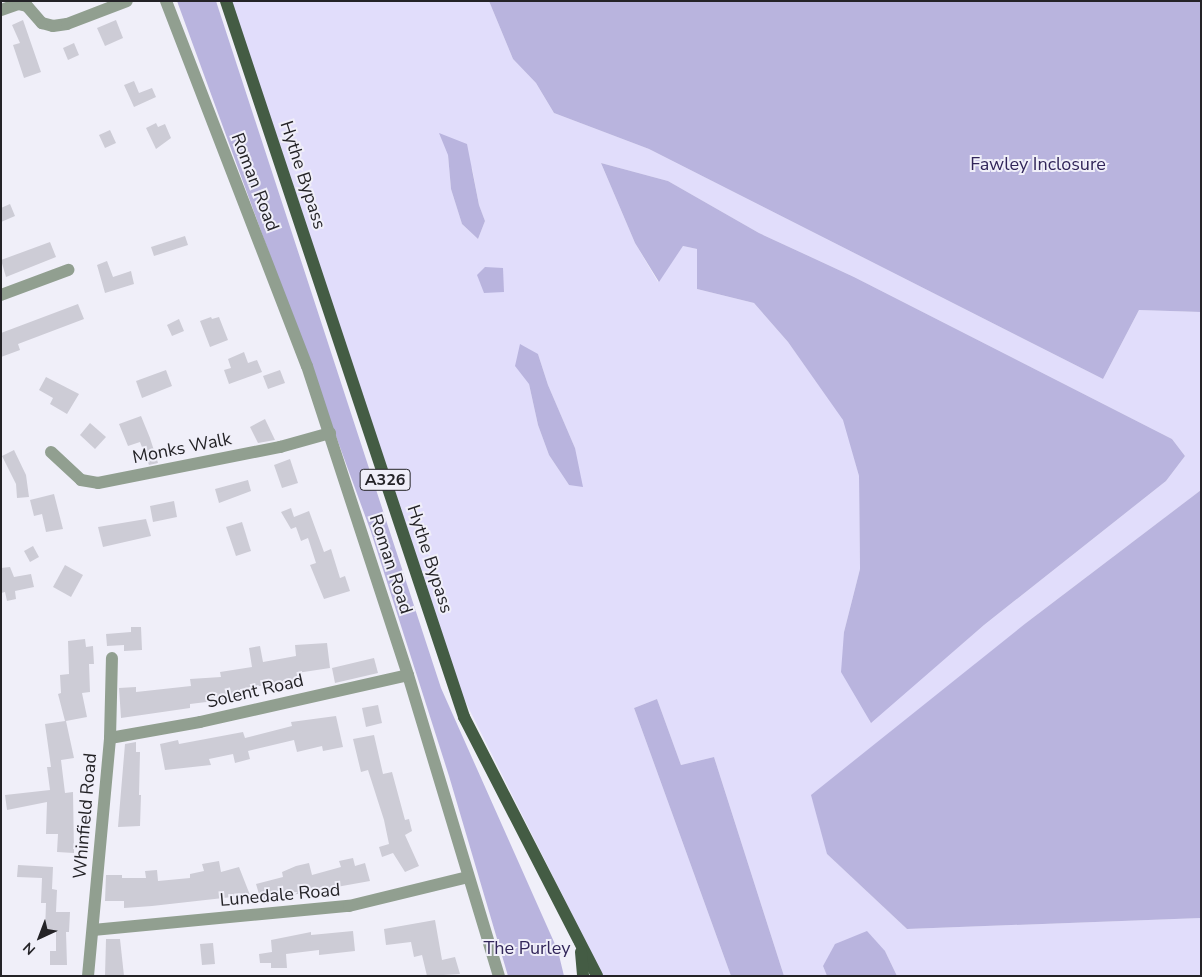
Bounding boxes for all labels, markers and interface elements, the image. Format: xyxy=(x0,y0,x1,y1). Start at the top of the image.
street label: Hythe Bypass xyxy=(275,118,331,232)
street label: Roman Road xyxy=(226,130,284,234)
park label: Fawley Inclosure xyxy=(970,153,1106,175)
street label: Monks Walk xyxy=(131,428,233,468)
road number: A326 xyxy=(359,466,411,494)
street label: Hythe Bypass xyxy=(402,502,458,616)
street label: Roman Road xyxy=(365,511,417,617)
street label: Solent Road xyxy=(204,669,306,713)
street label: Whinfield Road xyxy=(69,752,101,880)
street label: Lunedale Road xyxy=(219,879,341,911)
north arrow xyxy=(15,912,65,962)
park label: The Purley xyxy=(483,937,571,959)
text: N xyxy=(19,938,40,959)

